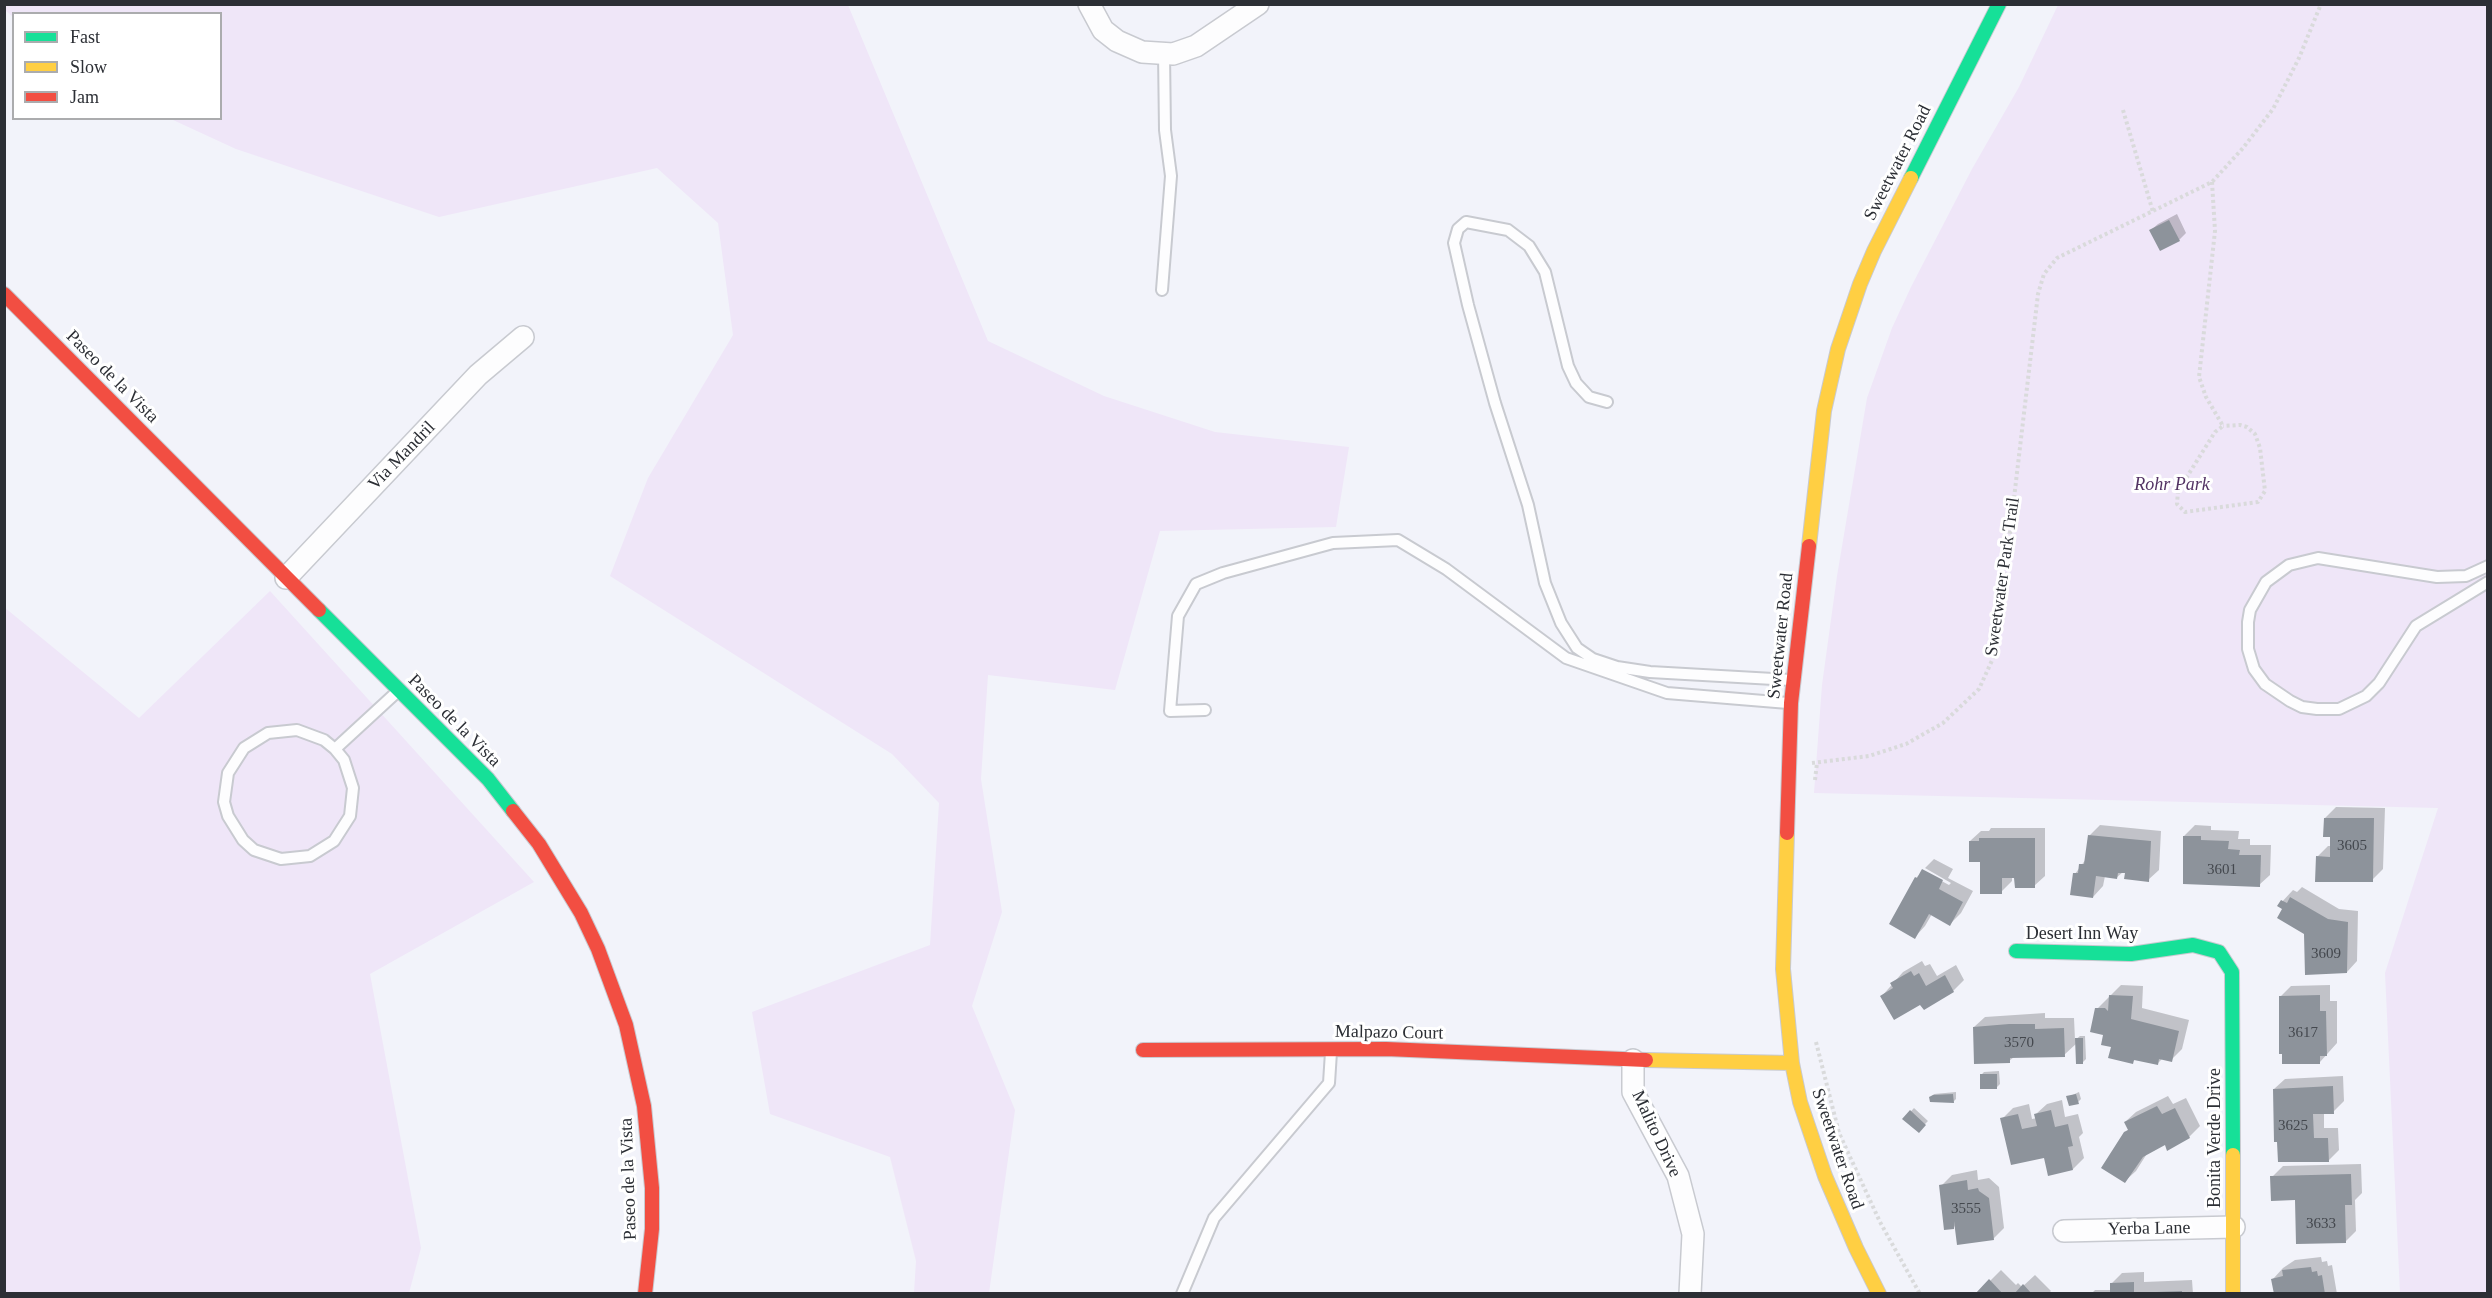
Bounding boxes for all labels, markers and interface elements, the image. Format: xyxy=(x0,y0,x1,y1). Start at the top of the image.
legend xyxy=(12,12,222,120)
text: Fast xyxy=(70,27,100,47)
text: Slow xyxy=(70,57,107,77)
text: Jam xyxy=(70,87,99,107)
street label: Sweetwater Road xyxy=(1860,102,1936,224)
street label: Paseo de la Vista xyxy=(61,326,163,428)
street label: Via Mandril xyxy=(364,417,440,495)
park label: Rohr Park xyxy=(2134,474,2210,496)
street label: Sweetwater Park Trail xyxy=(1981,496,2025,658)
street label: Sweetwater Road xyxy=(1764,572,1798,700)
street label: Paseo de la Vista xyxy=(403,670,505,772)
house number: 3605 xyxy=(2337,837,2367,855)
house number: 3601 xyxy=(2207,861,2237,879)
street label: Desert Inn Way xyxy=(2026,923,2138,945)
house number: 3609 xyxy=(2311,945,2341,963)
street label: Malpazo Court xyxy=(1335,1021,1443,1045)
house number: 3617 xyxy=(2288,1024,2318,1042)
house number: 3570 xyxy=(2004,1034,2034,1052)
street label: Bonita Verde Drive xyxy=(2204,1068,2226,1208)
street label: Sweetwater Road xyxy=(1806,1086,1868,1212)
street label: Malito Drive xyxy=(1626,1087,1686,1181)
street label: Paseo de la Vista xyxy=(616,1117,642,1241)
house number: 3625 xyxy=(2278,1117,2308,1135)
house number: 3555 xyxy=(1951,1200,1981,1218)
house number: 3633 xyxy=(2306,1215,2336,1233)
street label: Yerba Lane xyxy=(2107,1217,2191,1241)

